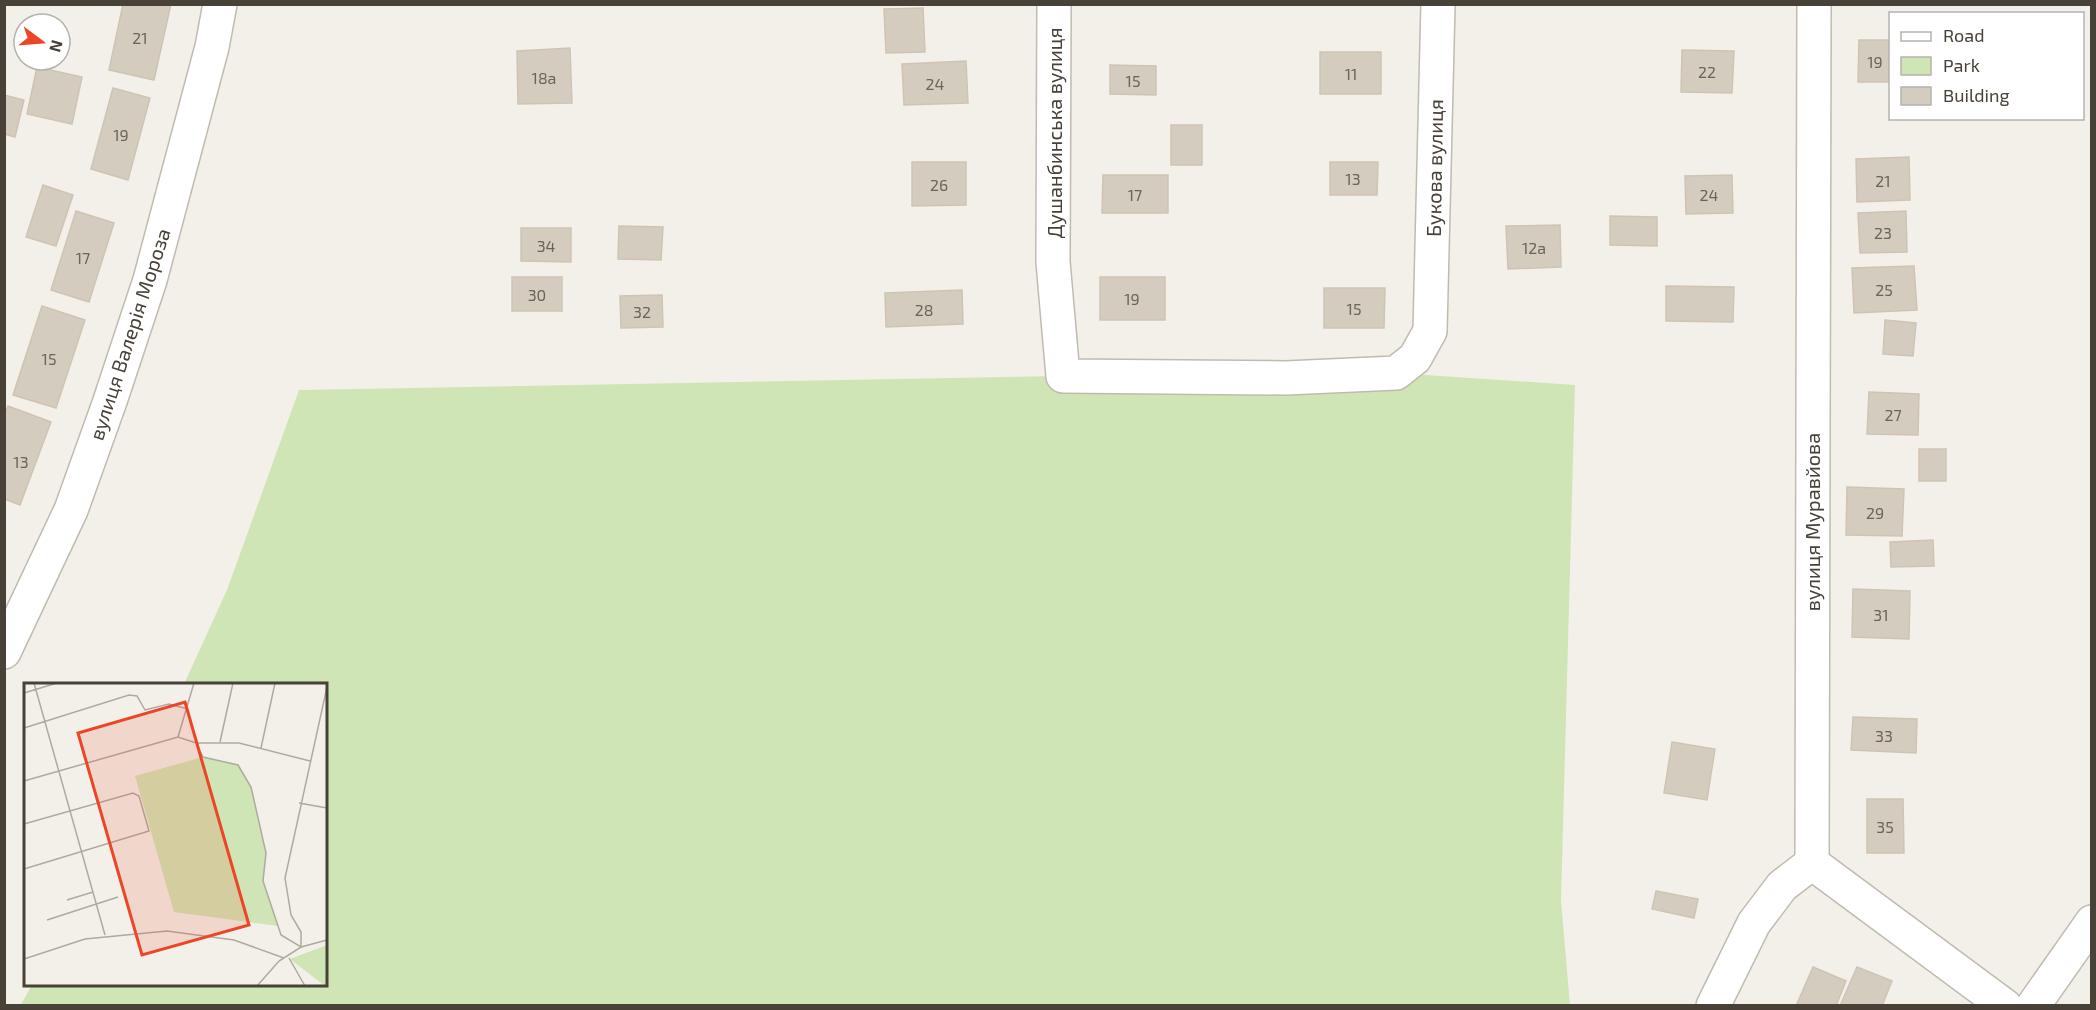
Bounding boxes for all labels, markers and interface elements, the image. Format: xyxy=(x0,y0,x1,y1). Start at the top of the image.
north arrow xyxy=(12,12,72,72)
legend xyxy=(1889,12,2084,120)
text: Road xyxy=(1943,24,1984,46)
house number: 21 xyxy=(132,28,148,47)
street label: Душанбинська вулиця xyxy=(1042,28,1067,239)
text: N xyxy=(46,38,68,54)
house number: 19 xyxy=(1867,52,1883,71)
text: Park xyxy=(1943,54,1980,76)
house number: 22 xyxy=(1698,62,1716,81)
house number: 11 xyxy=(1345,64,1357,83)
house number: 18а xyxy=(532,68,556,87)
house number: 15 xyxy=(1126,71,1140,90)
house number: 24 xyxy=(926,74,945,93)
text: Building xyxy=(1943,84,2010,106)
street label: Букова вулиця xyxy=(1421,99,1448,237)
house number: 19 xyxy=(113,125,129,144)
house number: 13 xyxy=(1345,169,1361,188)
house number: 21 xyxy=(1875,171,1891,190)
house number: 26 xyxy=(930,175,948,194)
house number: 17 xyxy=(1128,185,1142,204)
house number: 24 xyxy=(1700,185,1719,204)
house number: 23 xyxy=(1874,223,1892,242)
street label: вулиця Валерія Мороза xyxy=(83,225,176,443)
house number: 34 xyxy=(537,236,556,255)
house number: 12а xyxy=(1522,238,1546,257)
house number: 17 xyxy=(76,248,90,267)
house number: 25 xyxy=(1875,280,1893,299)
house number: 30 xyxy=(528,285,546,304)
house number: 19 xyxy=(1124,289,1140,308)
house number: 15 xyxy=(1347,299,1361,318)
house number: 28 xyxy=(915,300,933,319)
house number: 32 xyxy=(633,302,651,321)
house number: 15 xyxy=(42,349,56,368)
house number: 27 xyxy=(1884,405,1902,424)
street label: вулиця Муравйова xyxy=(1800,433,1825,611)
house number: 13 xyxy=(13,452,29,471)
house number: 29 xyxy=(1866,503,1884,522)
house number: 31 xyxy=(1873,605,1889,624)
inset map xyxy=(24,683,327,986)
house number: 33 xyxy=(1875,726,1893,745)
house number: 35 xyxy=(1876,817,1894,836)

